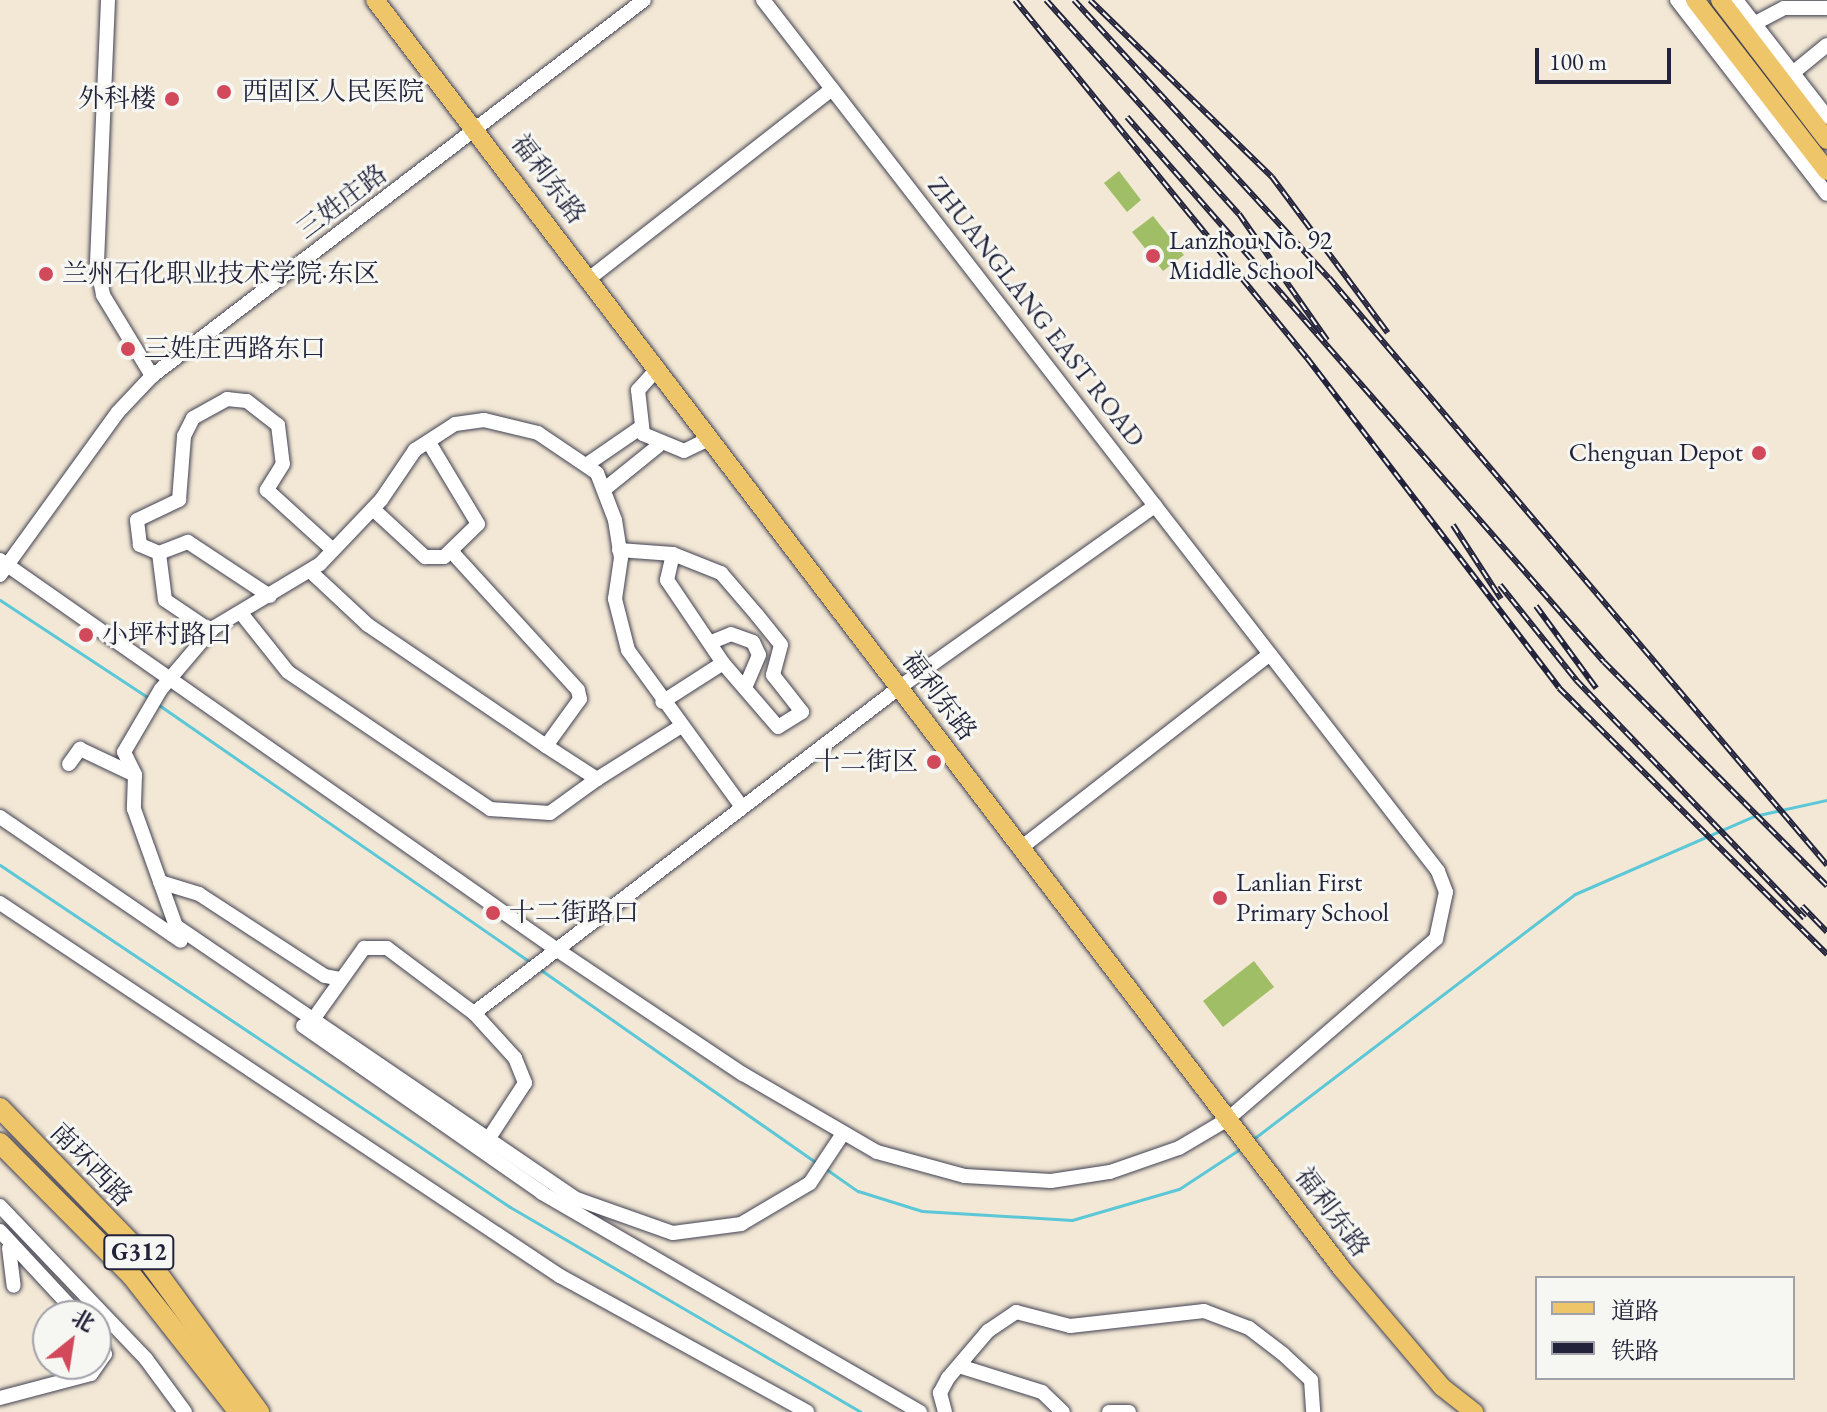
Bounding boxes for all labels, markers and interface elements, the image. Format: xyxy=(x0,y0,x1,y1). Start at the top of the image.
scale bar xyxy=(1539,32,1675,82)
text: 100 m xyxy=(1549,46,1607,77)
place label: 西固区人民医院 xyxy=(242,76,424,108)
marker: 西固区人民医院 xyxy=(213,81,235,103)
place label: 外科楼 xyxy=(78,83,156,115)
marker: 外科楼 xyxy=(163,90,181,108)
street label: 福利东路 xyxy=(504,128,592,230)
street label: 三姓庄路 xyxy=(291,158,393,246)
street label: ZHUANGLANG EAST ROAD xyxy=(921,171,1151,453)
place label: Lanzhou No. 92 Middle School xyxy=(1169,225,1332,286)
marker: Lanzhou No. 92 Middle School xyxy=(1144,247,1162,265)
place label: 兰州石化职业技术学院·东区 xyxy=(62,258,379,290)
marker: 兰州石化职业技术学院·东区 xyxy=(37,265,55,283)
place label: 三姓庄西路东口 xyxy=(144,333,326,365)
marker: 三姓庄西路东口 xyxy=(119,340,137,358)
place label: Chenguan Depot xyxy=(1569,437,1743,469)
marker: Chenguan Depot xyxy=(1750,444,1768,462)
place label: 小坪村路口 xyxy=(102,619,232,651)
marker: 小坪村路口 xyxy=(77,626,95,644)
street label: 福利东路 xyxy=(895,645,983,747)
place label: 十二街区 xyxy=(814,746,918,778)
marker: 十二街区 xyxy=(925,753,943,771)
place label: Lanlian First Primary School xyxy=(1236,867,1389,928)
marker: Lanlian First Primary School xyxy=(1211,889,1229,907)
place label: 十二街路口 xyxy=(509,897,639,929)
marker: 十二街路口 xyxy=(484,904,502,922)
street label: 南环西路 xyxy=(44,1117,138,1213)
street label: 福利东路 xyxy=(1288,1161,1376,1263)
road number: G312 xyxy=(103,1232,175,1272)
legend xyxy=(1535,1276,1795,1380)
text: 道路 xyxy=(1611,1295,1659,1326)
north arrow xyxy=(32,1300,112,1380)
text: 北 xyxy=(66,1302,100,1339)
text: 铁路 xyxy=(1611,1335,1659,1366)

